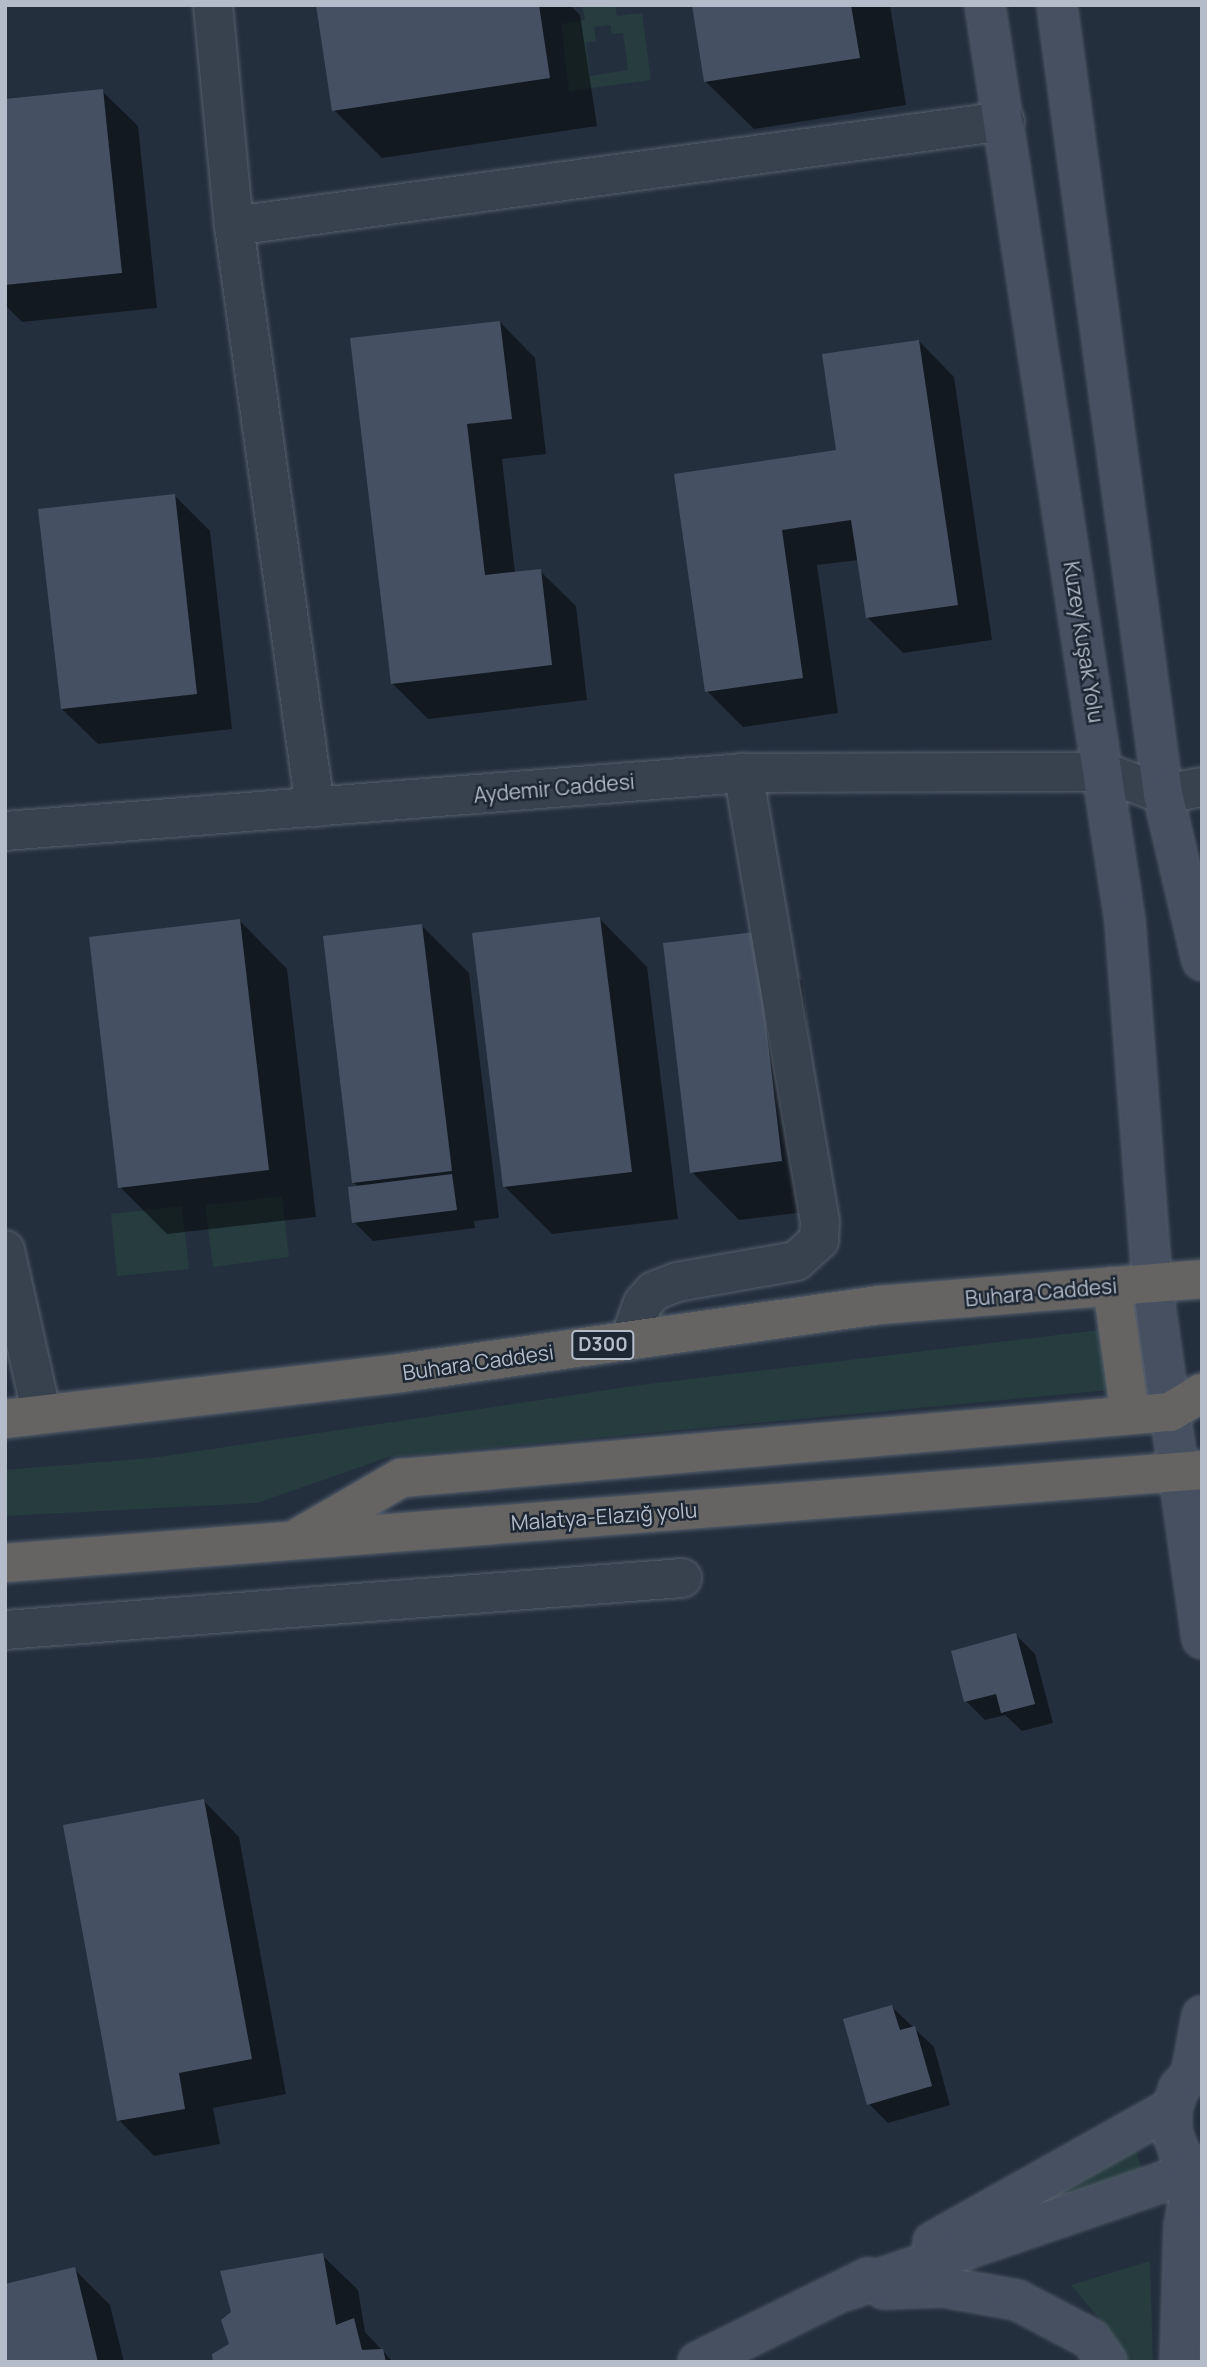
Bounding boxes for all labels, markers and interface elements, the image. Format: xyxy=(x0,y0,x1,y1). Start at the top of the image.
street label: Kuzey Kuşak Yolu xyxy=(1059,559,1109,725)
street label: Aydemir Caddesi xyxy=(472,768,636,808)
street label: Buhara Caddesi xyxy=(964,1273,1118,1311)
road number: D300 xyxy=(570,1330,636,1360)
street label: Buhara Caddesi xyxy=(401,1339,555,1385)
street label: Malatya-Elazığ yolu xyxy=(510,1497,698,1535)

